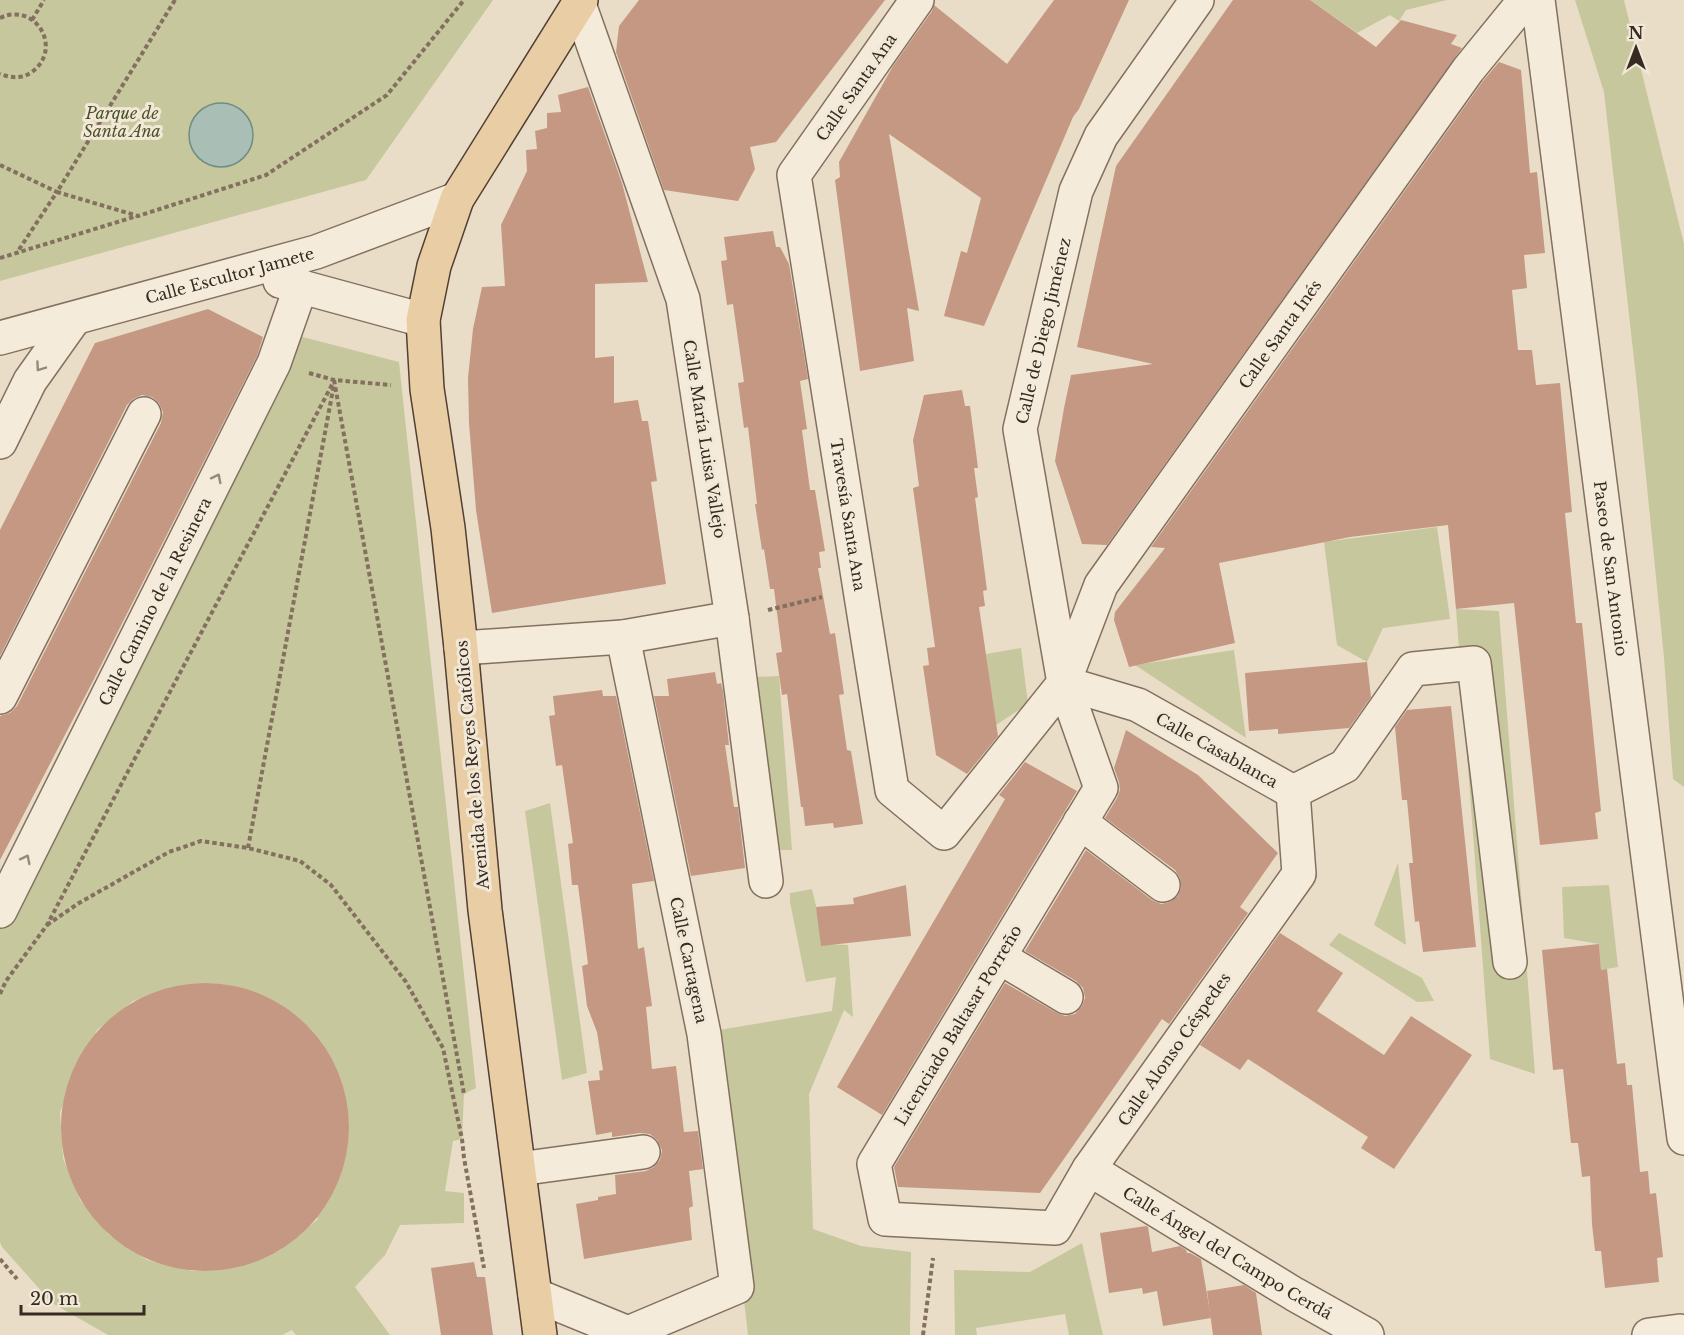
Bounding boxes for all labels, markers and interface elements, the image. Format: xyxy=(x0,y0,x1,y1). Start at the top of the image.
north arrow xyxy=(1606,18,1666,78)
text: N xyxy=(1628,23,1644,43)
street label: Calle Santa Ana xyxy=(811,29,901,145)
park label: Parque de Santa Ana xyxy=(83,103,161,141)
street label: Calle de Diego Jiménez xyxy=(1012,235,1075,426)
street label: Calle Escultor Jamete xyxy=(143,243,316,308)
street label: Calle Santa Inés xyxy=(1234,275,1326,393)
street label: Calle María Luisa Vallejo xyxy=(679,338,731,540)
one-way arrow xyxy=(36,360,47,371)
street label: Travesía Santa Ana xyxy=(826,437,870,592)
one-way arrow xyxy=(209,473,221,484)
street label: Paseo de San Antonio xyxy=(1590,479,1632,657)
street label: Calle Camino de la Resinera xyxy=(94,494,215,709)
street label: Avenida de los Reyes Católicos xyxy=(451,640,493,891)
street label: Calle Casablanca xyxy=(1152,708,1282,792)
one-way arrow xyxy=(19,855,30,865)
street label: Calle Cartagena xyxy=(666,895,712,1025)
street label: Licenciado Baltasar Porreño xyxy=(890,921,1026,1129)
street label: Calle Alonso Céspedes xyxy=(1113,968,1235,1130)
street label: Calle Ángel del Campo Cerdá xyxy=(1119,1182,1336,1324)
scale bar xyxy=(21,1278,144,1316)
text: 20 m xyxy=(30,1288,78,1310)

